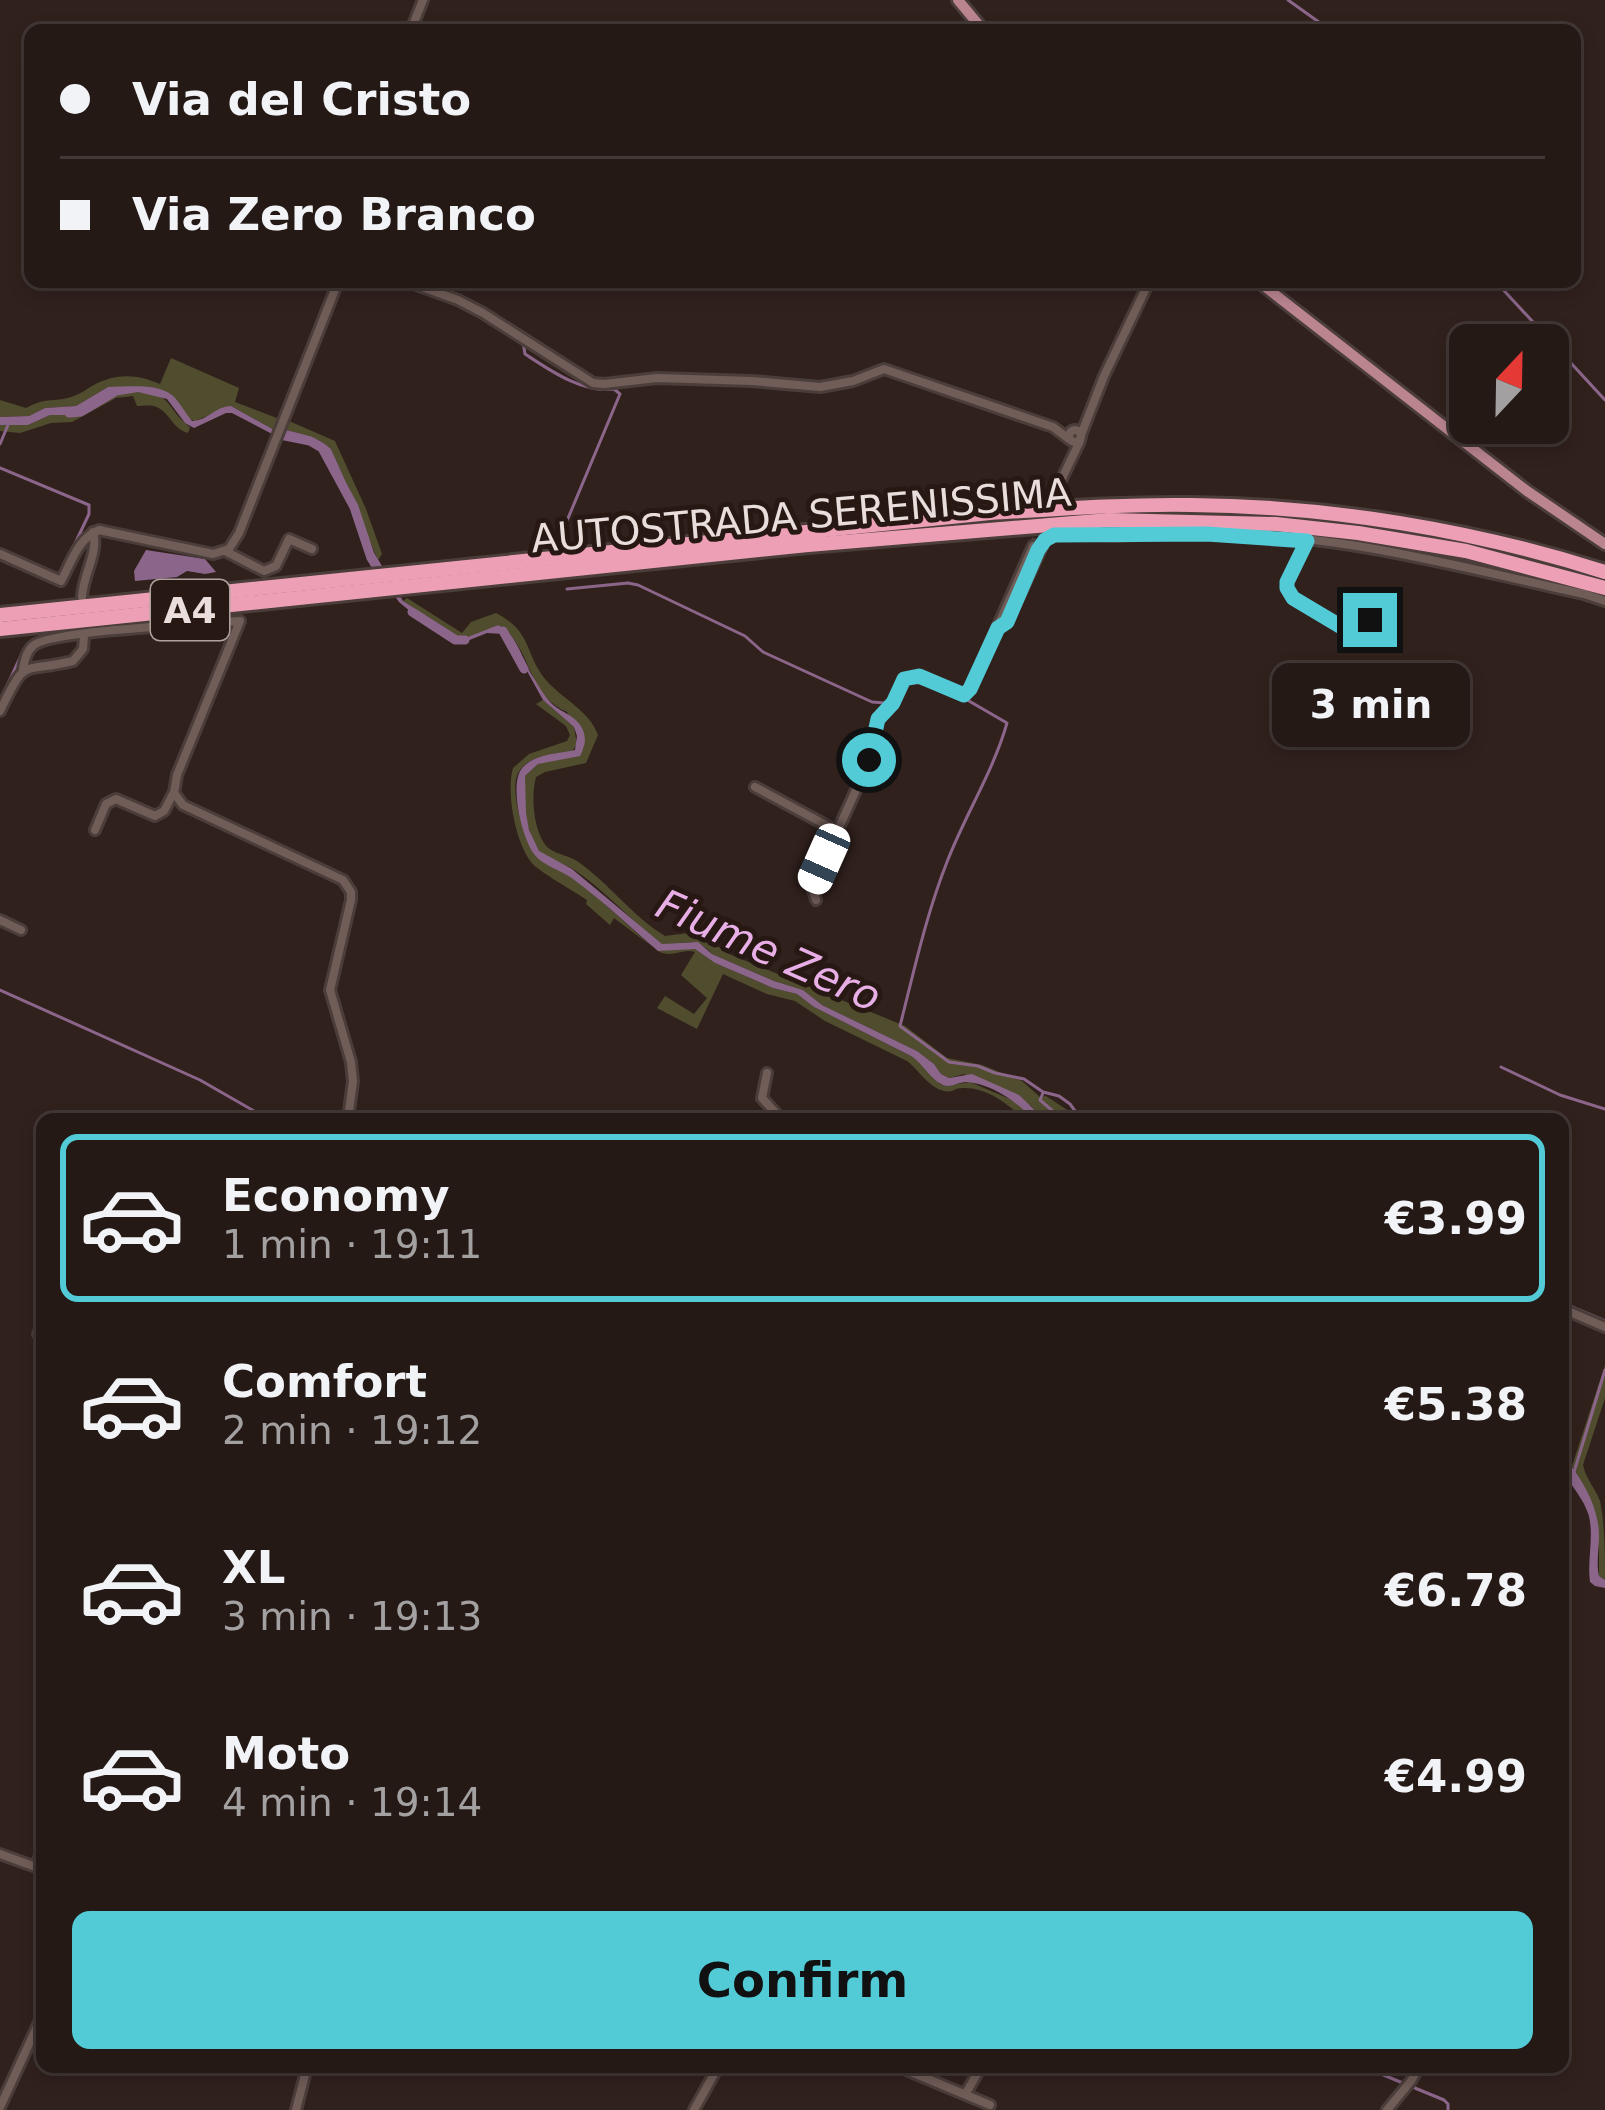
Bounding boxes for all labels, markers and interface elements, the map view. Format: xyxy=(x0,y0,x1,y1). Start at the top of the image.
text: Via del Cristo xyxy=(132,73,471,126)
text: Via Zero Branco xyxy=(132,188,536,241)
north arrow xyxy=(1449,324,1569,444)
map controls xyxy=(1449,324,1569,444)
street label: AUTOSTRADA SERENISSIMA xyxy=(529,469,1073,562)
road number: A4 xyxy=(151,580,229,640)
route end xyxy=(1343,593,1397,647)
callout: 3 min xyxy=(1271,662,1469,746)
text: 3 min xyxy=(1310,682,1432,727)
route start xyxy=(842,733,896,787)
car xyxy=(793,819,855,899)
water label: Fiume Zero xyxy=(649,879,888,1022)
icon: car xyxy=(78,1164,186,1272)
text: Economy xyxy=(222,1169,450,1222)
text: €3.99 xyxy=(1385,1192,1527,1245)
text: 1 min · 19:11 xyxy=(222,1222,482,1267)
icon: car xyxy=(78,1350,186,1458)
text: Comfort xyxy=(222,1355,427,1408)
text: €5.38 xyxy=(1385,1378,1527,1431)
text: 2 min · 19:12 xyxy=(222,1408,482,1453)
icon: car xyxy=(78,1536,186,1644)
text: XL xyxy=(222,1541,285,1594)
text: €6.78 xyxy=(1385,1564,1527,1617)
text: 3 min · 19:13 xyxy=(222,1594,482,1639)
icon: car xyxy=(78,1722,186,1830)
text: Moto xyxy=(222,1727,350,1780)
text: €4.99 xyxy=(1385,1750,1527,1803)
text: 4 min · 19:14 xyxy=(222,1780,482,1825)
button: Confirm xyxy=(72,1911,1533,2049)

